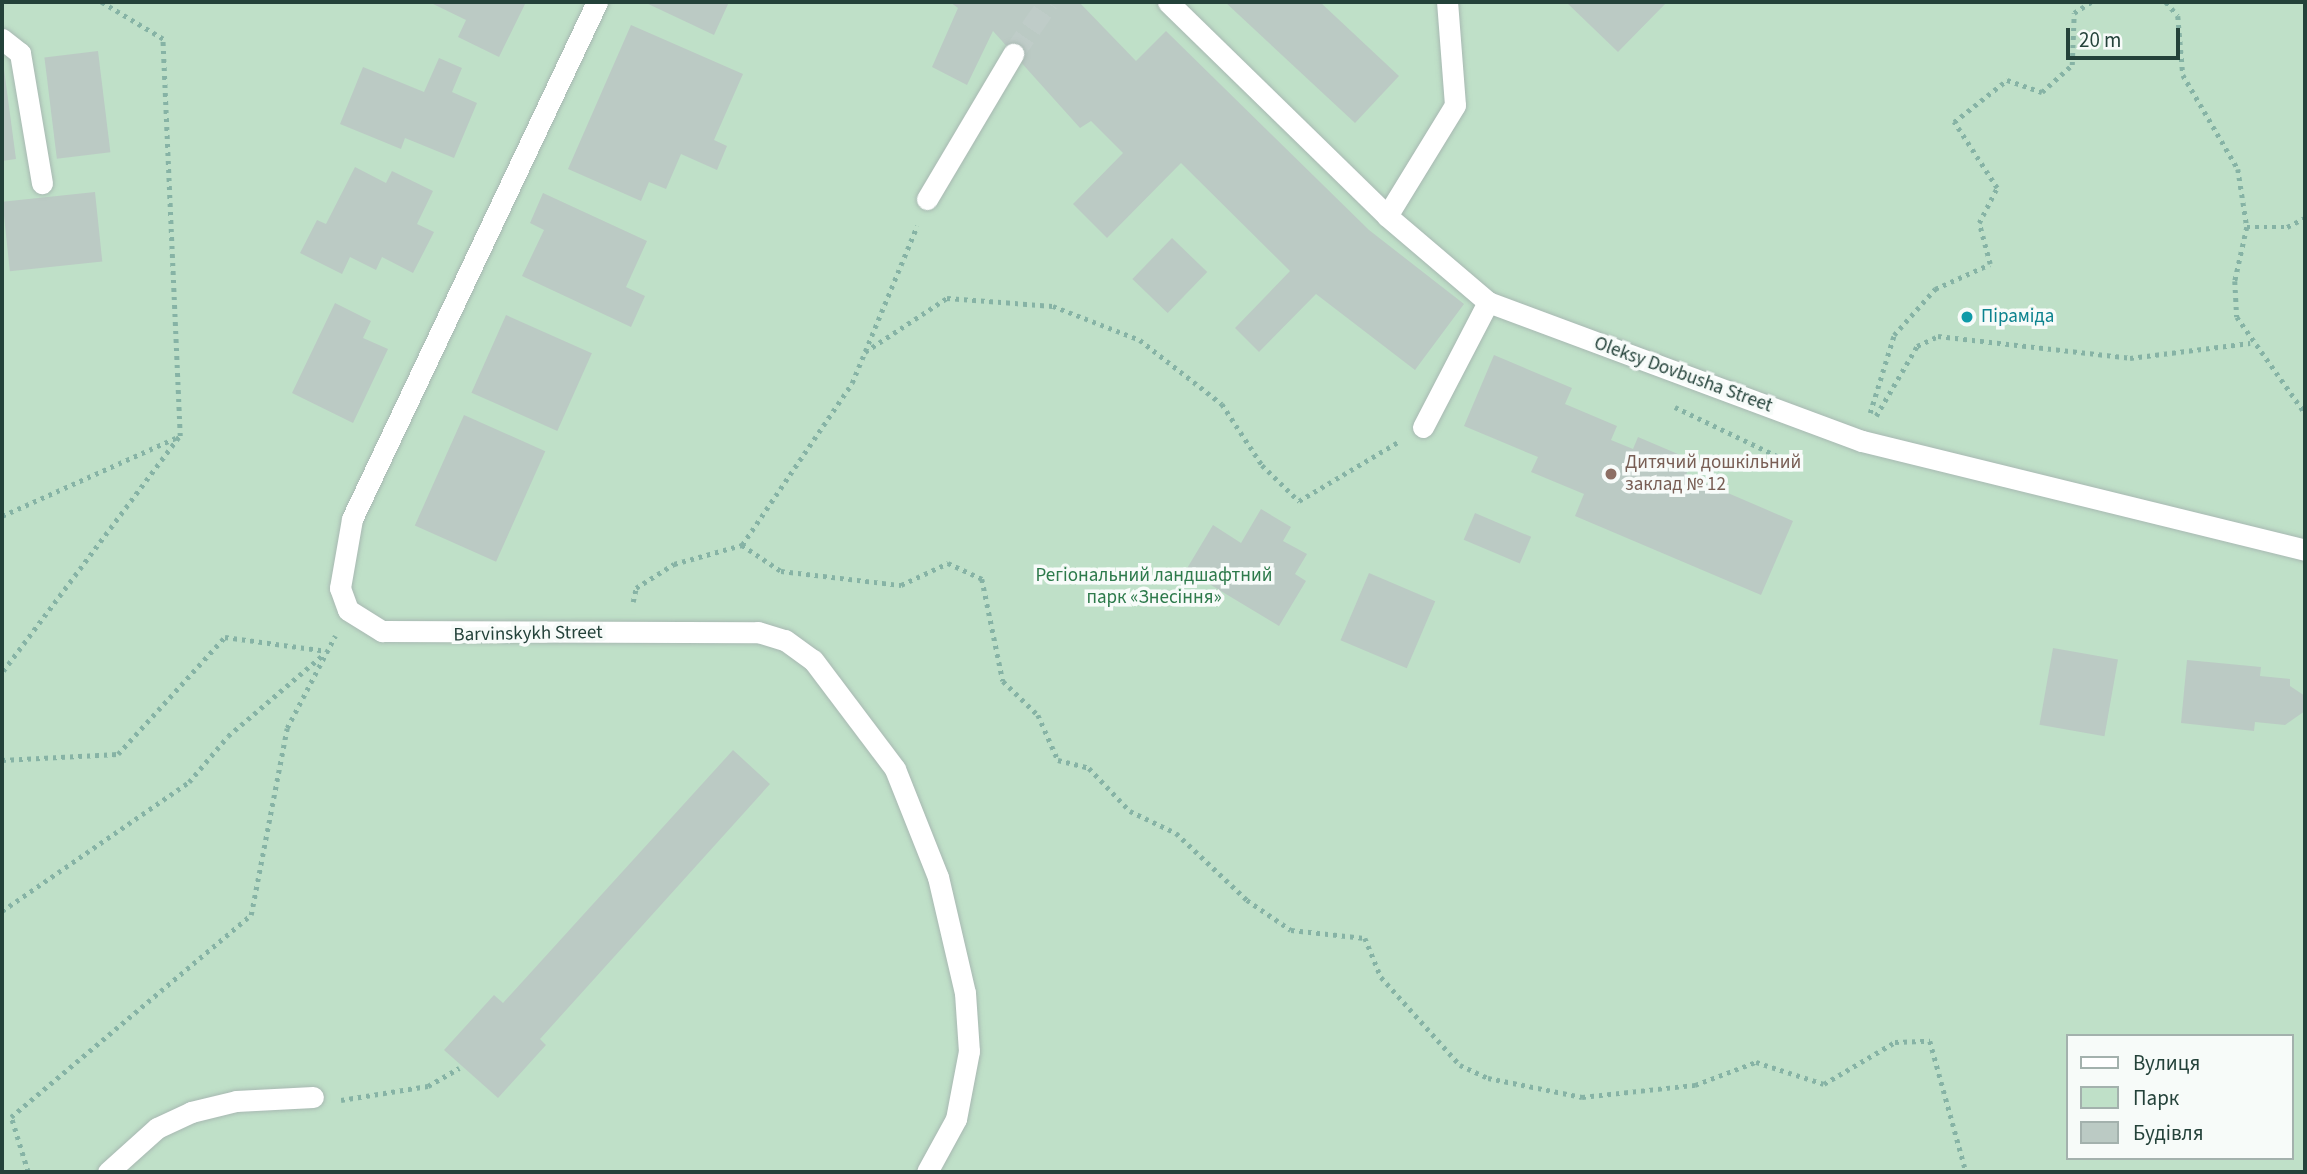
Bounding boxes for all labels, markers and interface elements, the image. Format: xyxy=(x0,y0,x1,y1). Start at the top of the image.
scale bar xyxy=(2069,14,2183,58)
text: 20 m xyxy=(2079,25,2121,55)
place label: Піраміда xyxy=(1981,306,2054,328)
marker: Піраміда xyxy=(1959,309,1975,325)
street label: Oleksy Dovbusha Street xyxy=(1591,332,1775,418)
place label: Дитячий дошкільний заклад № 12 xyxy=(1625,452,1801,496)
marker: Дитячий дошкільний заклад № 12 xyxy=(1603,466,1619,482)
park label: Регіональний ландшафтний парк «Знесіння» xyxy=(1036,565,1272,609)
street label: Barvinskykh Street xyxy=(453,621,603,647)
legend xyxy=(2066,1034,2293,1160)
text: Вулиця xyxy=(2133,1048,2200,1078)
text: Парк xyxy=(2133,1083,2179,1113)
text: Будівля xyxy=(2133,1118,2204,1148)

